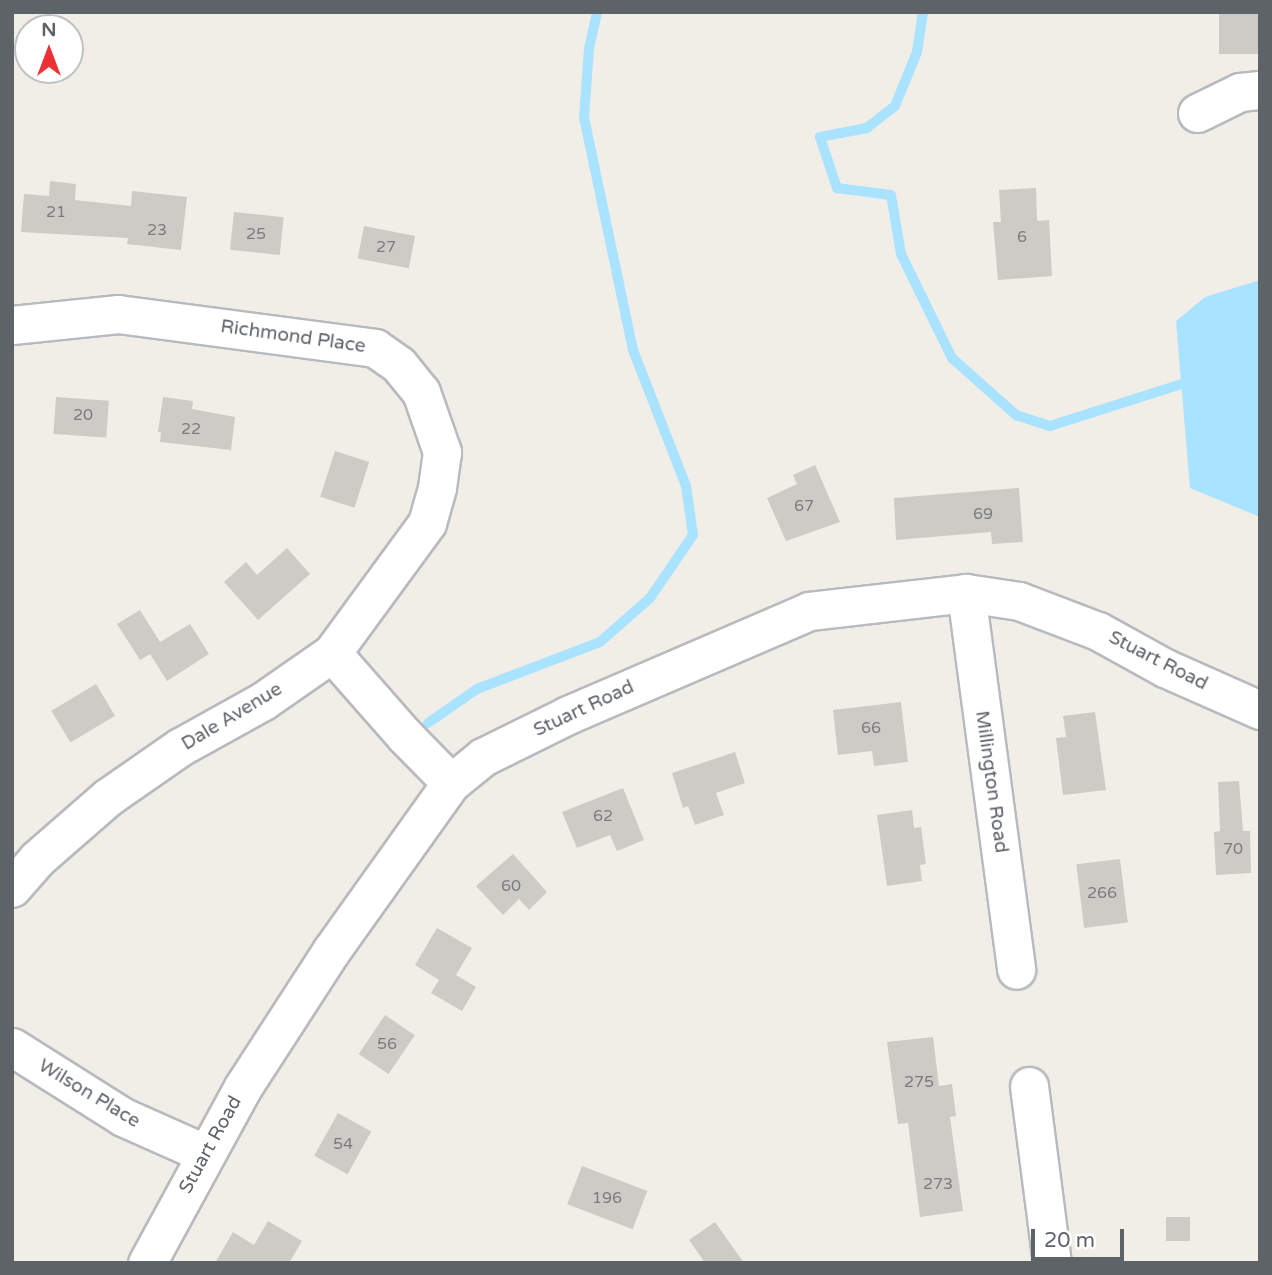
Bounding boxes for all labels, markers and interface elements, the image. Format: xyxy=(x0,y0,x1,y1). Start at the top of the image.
north arrow xyxy=(14,14,84,84)
text: N xyxy=(41,19,57,41)
house number: 21 xyxy=(46,202,66,222)
house number: 23 xyxy=(147,220,167,240)
house number: 25 xyxy=(246,224,266,244)
house number: 6 xyxy=(1017,227,1027,247)
house number: 27 xyxy=(376,237,396,257)
street label: Richmond Place xyxy=(219,316,367,358)
house number: 20 xyxy=(73,405,93,425)
house number: 22 xyxy=(181,419,201,439)
house number: 67 xyxy=(794,496,814,516)
house number: 69 xyxy=(973,504,993,524)
street label: Stuart Road xyxy=(1105,626,1211,696)
street label: Stuart Road xyxy=(530,676,638,742)
street label: Dale Avenue xyxy=(178,678,286,756)
street label: Millington Road xyxy=(970,709,1012,855)
house number: 66 xyxy=(861,718,881,738)
house number: 62 xyxy=(593,806,613,826)
house number: 70 xyxy=(1223,839,1243,859)
house number: 60 xyxy=(501,876,521,896)
house number: 266 xyxy=(1087,883,1117,903)
house number: 56 xyxy=(377,1034,397,1054)
street label: Wilson Place xyxy=(34,1055,144,1133)
house number: 275 xyxy=(904,1072,934,1092)
street label: Stuart Road xyxy=(175,1092,247,1198)
house number: 54 xyxy=(333,1134,353,1154)
house number: 273 xyxy=(923,1174,953,1194)
house number: 196 xyxy=(592,1188,622,1208)
scale bar xyxy=(1034,1216,1127,1260)
text: 20 m xyxy=(1044,1228,1095,1253)

